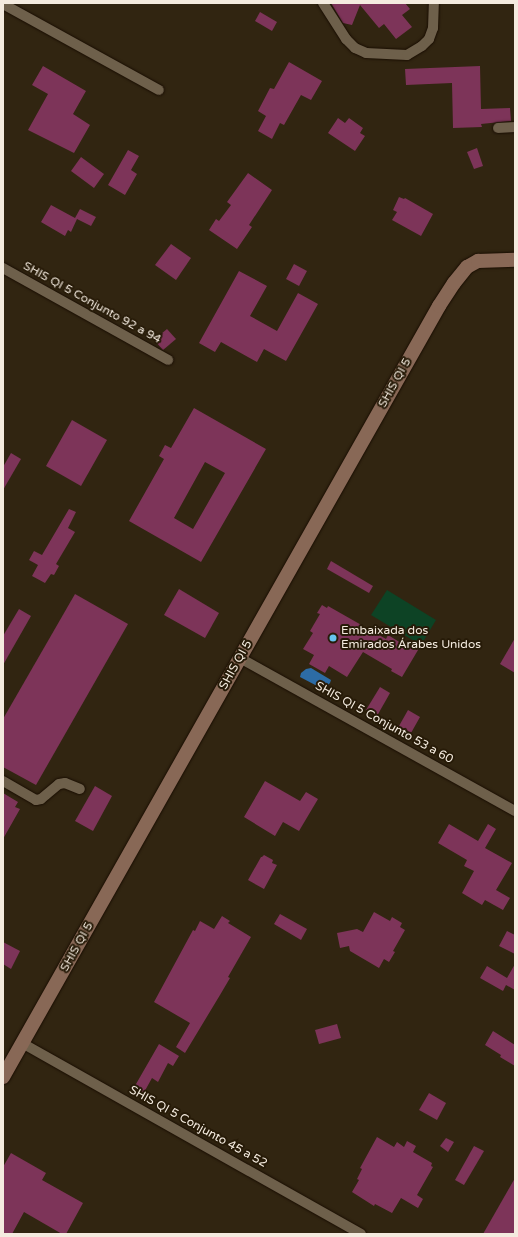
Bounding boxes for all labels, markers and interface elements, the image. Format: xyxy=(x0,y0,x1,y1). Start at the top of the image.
street label: SHIS QI 5 Conjunto 92 a 94 xyxy=(20,259,164,347)
street label: SHIS QI 5 xyxy=(376,356,414,410)
place label: Embaixada dos Emirados Árabes Unidos xyxy=(341,624,481,652)
marker: Embaixada dos Emirados Árabes Unidos xyxy=(328,633,338,643)
street label: SHIS QI 5 xyxy=(217,638,255,692)
street label: SHIS QI 5 Conjunto 53 a 60 xyxy=(312,679,456,767)
street label: SHIS QI 5 xyxy=(58,920,96,974)
street label: SHIS QI 5 Conjunto 45 a 52 xyxy=(126,1083,270,1171)

